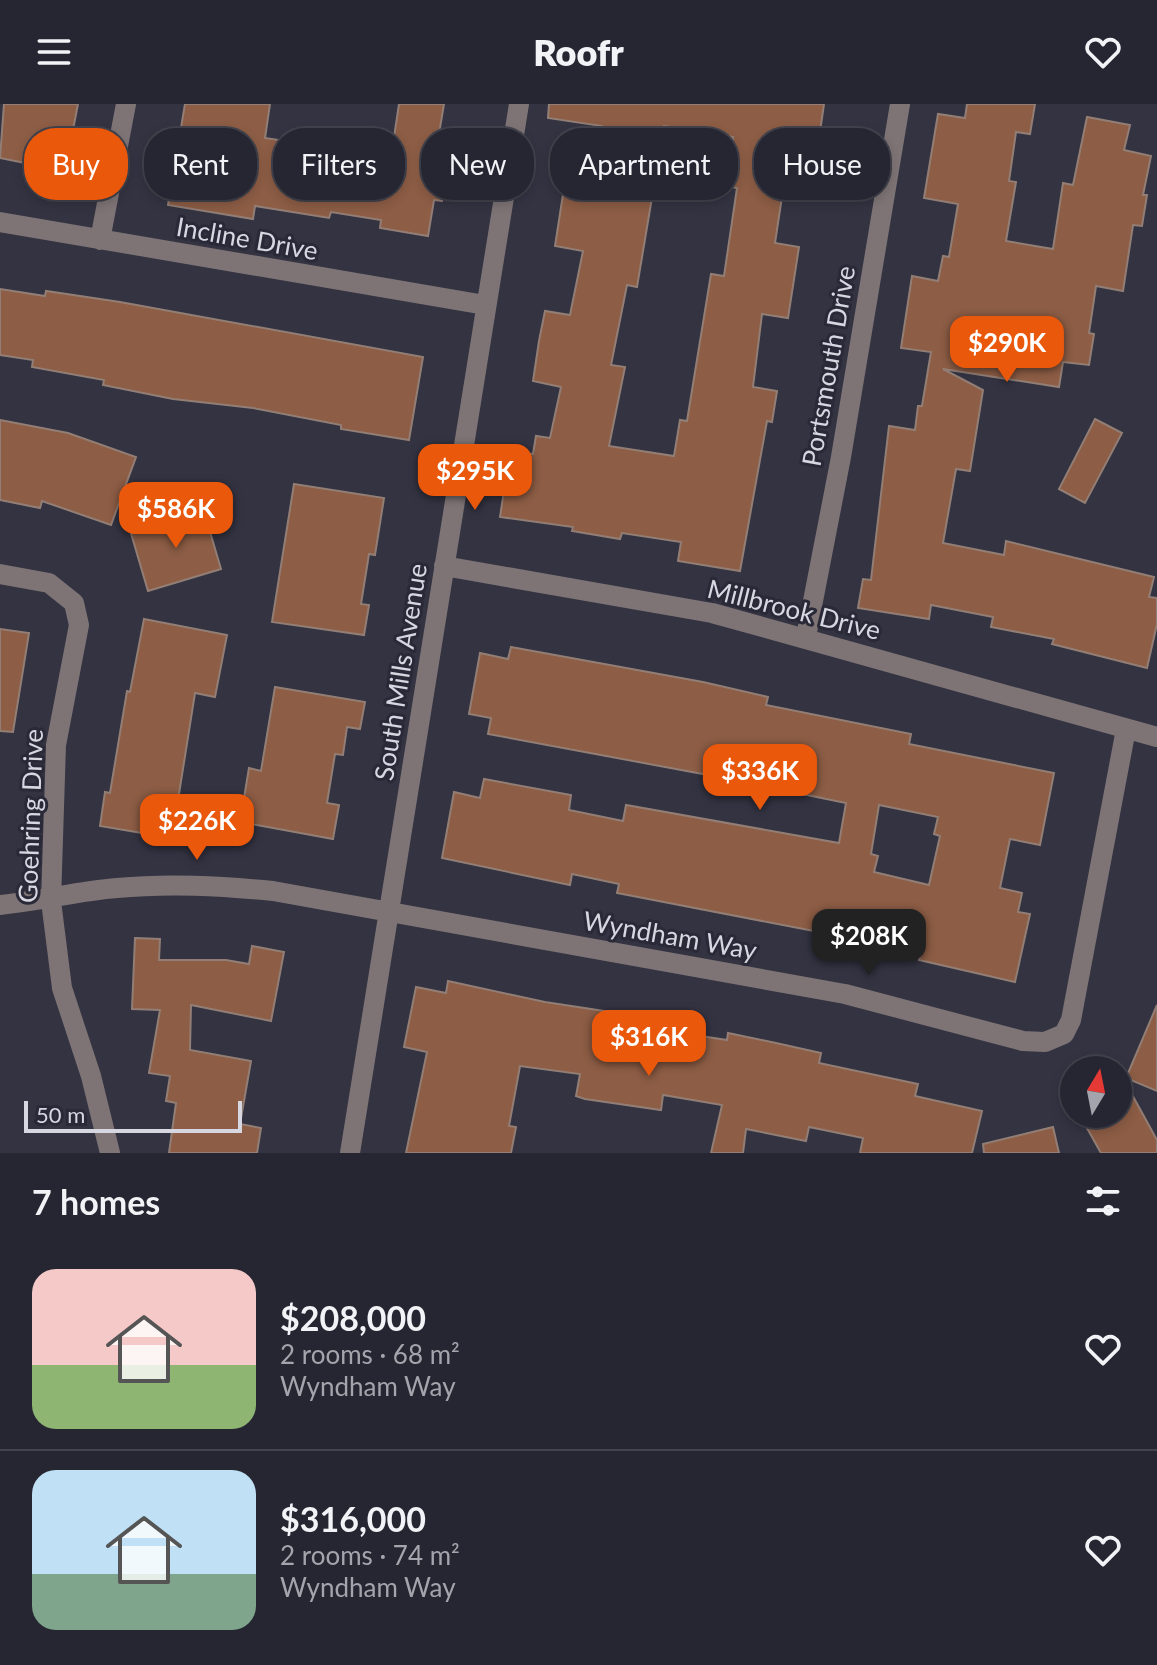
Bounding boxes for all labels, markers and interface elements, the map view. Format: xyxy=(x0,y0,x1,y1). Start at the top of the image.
icon: menu xyxy=(32,30,76,74)
text: Roofr xyxy=(533,30,624,74)
icon: heart xyxy=(1081,30,1125,74)
chip: Buy xyxy=(24,128,128,200)
chip: Rent xyxy=(144,128,257,200)
chip: Filters xyxy=(273,128,405,200)
chip: New xyxy=(421,128,534,200)
chip: Apartment xyxy=(550,128,738,200)
chip: House xyxy=(754,128,890,200)
street label: Incline Drive xyxy=(174,210,320,266)
street label: Portsmouth Drive xyxy=(795,263,861,468)
pin: $290K xyxy=(951,316,1063,384)
text: $290K xyxy=(968,326,1046,358)
pin: $295K xyxy=(419,444,531,512)
text: $295K xyxy=(436,454,514,486)
pin: $586K xyxy=(120,482,232,550)
text: $586K xyxy=(137,492,215,524)
street label: South Mills Avenue xyxy=(367,561,433,783)
street label: Millbrook Drive xyxy=(704,572,884,646)
street label: Goehring Drive xyxy=(11,728,49,904)
pin: $336K xyxy=(704,744,816,812)
text: $336K xyxy=(721,754,799,786)
pin: $226K xyxy=(141,794,253,862)
text: $226K xyxy=(158,804,236,836)
street label: Wyndham Way xyxy=(581,904,760,966)
pin: $208K xyxy=(813,909,925,977)
text: $208K xyxy=(830,919,908,951)
pin: $316K xyxy=(593,1010,705,1078)
text: $316K xyxy=(610,1020,688,1052)
north arrow xyxy=(1060,1056,1132,1128)
map controls xyxy=(1060,1056,1132,1128)
scale bar xyxy=(24,1097,242,1133)
text: 50 m xyxy=(36,1101,85,1128)
icon: filters xyxy=(1081,1179,1125,1223)
text: 7 homes xyxy=(32,1181,160,1222)
text: $208,000 xyxy=(280,1297,426,1338)
icon: home xyxy=(96,1301,192,1397)
icon: heart xyxy=(1081,1327,1125,1371)
text: 2 rooms · 68 m² xyxy=(280,1338,460,1370)
text: Wyndham Way xyxy=(280,1370,456,1402)
text: $316,000 xyxy=(280,1498,426,1539)
icon: home xyxy=(96,1502,192,1598)
icon: heart xyxy=(1081,1528,1125,1572)
text: 2 rooms · 74 m² xyxy=(280,1539,460,1571)
text: Wyndham Way xyxy=(280,1571,456,1603)

